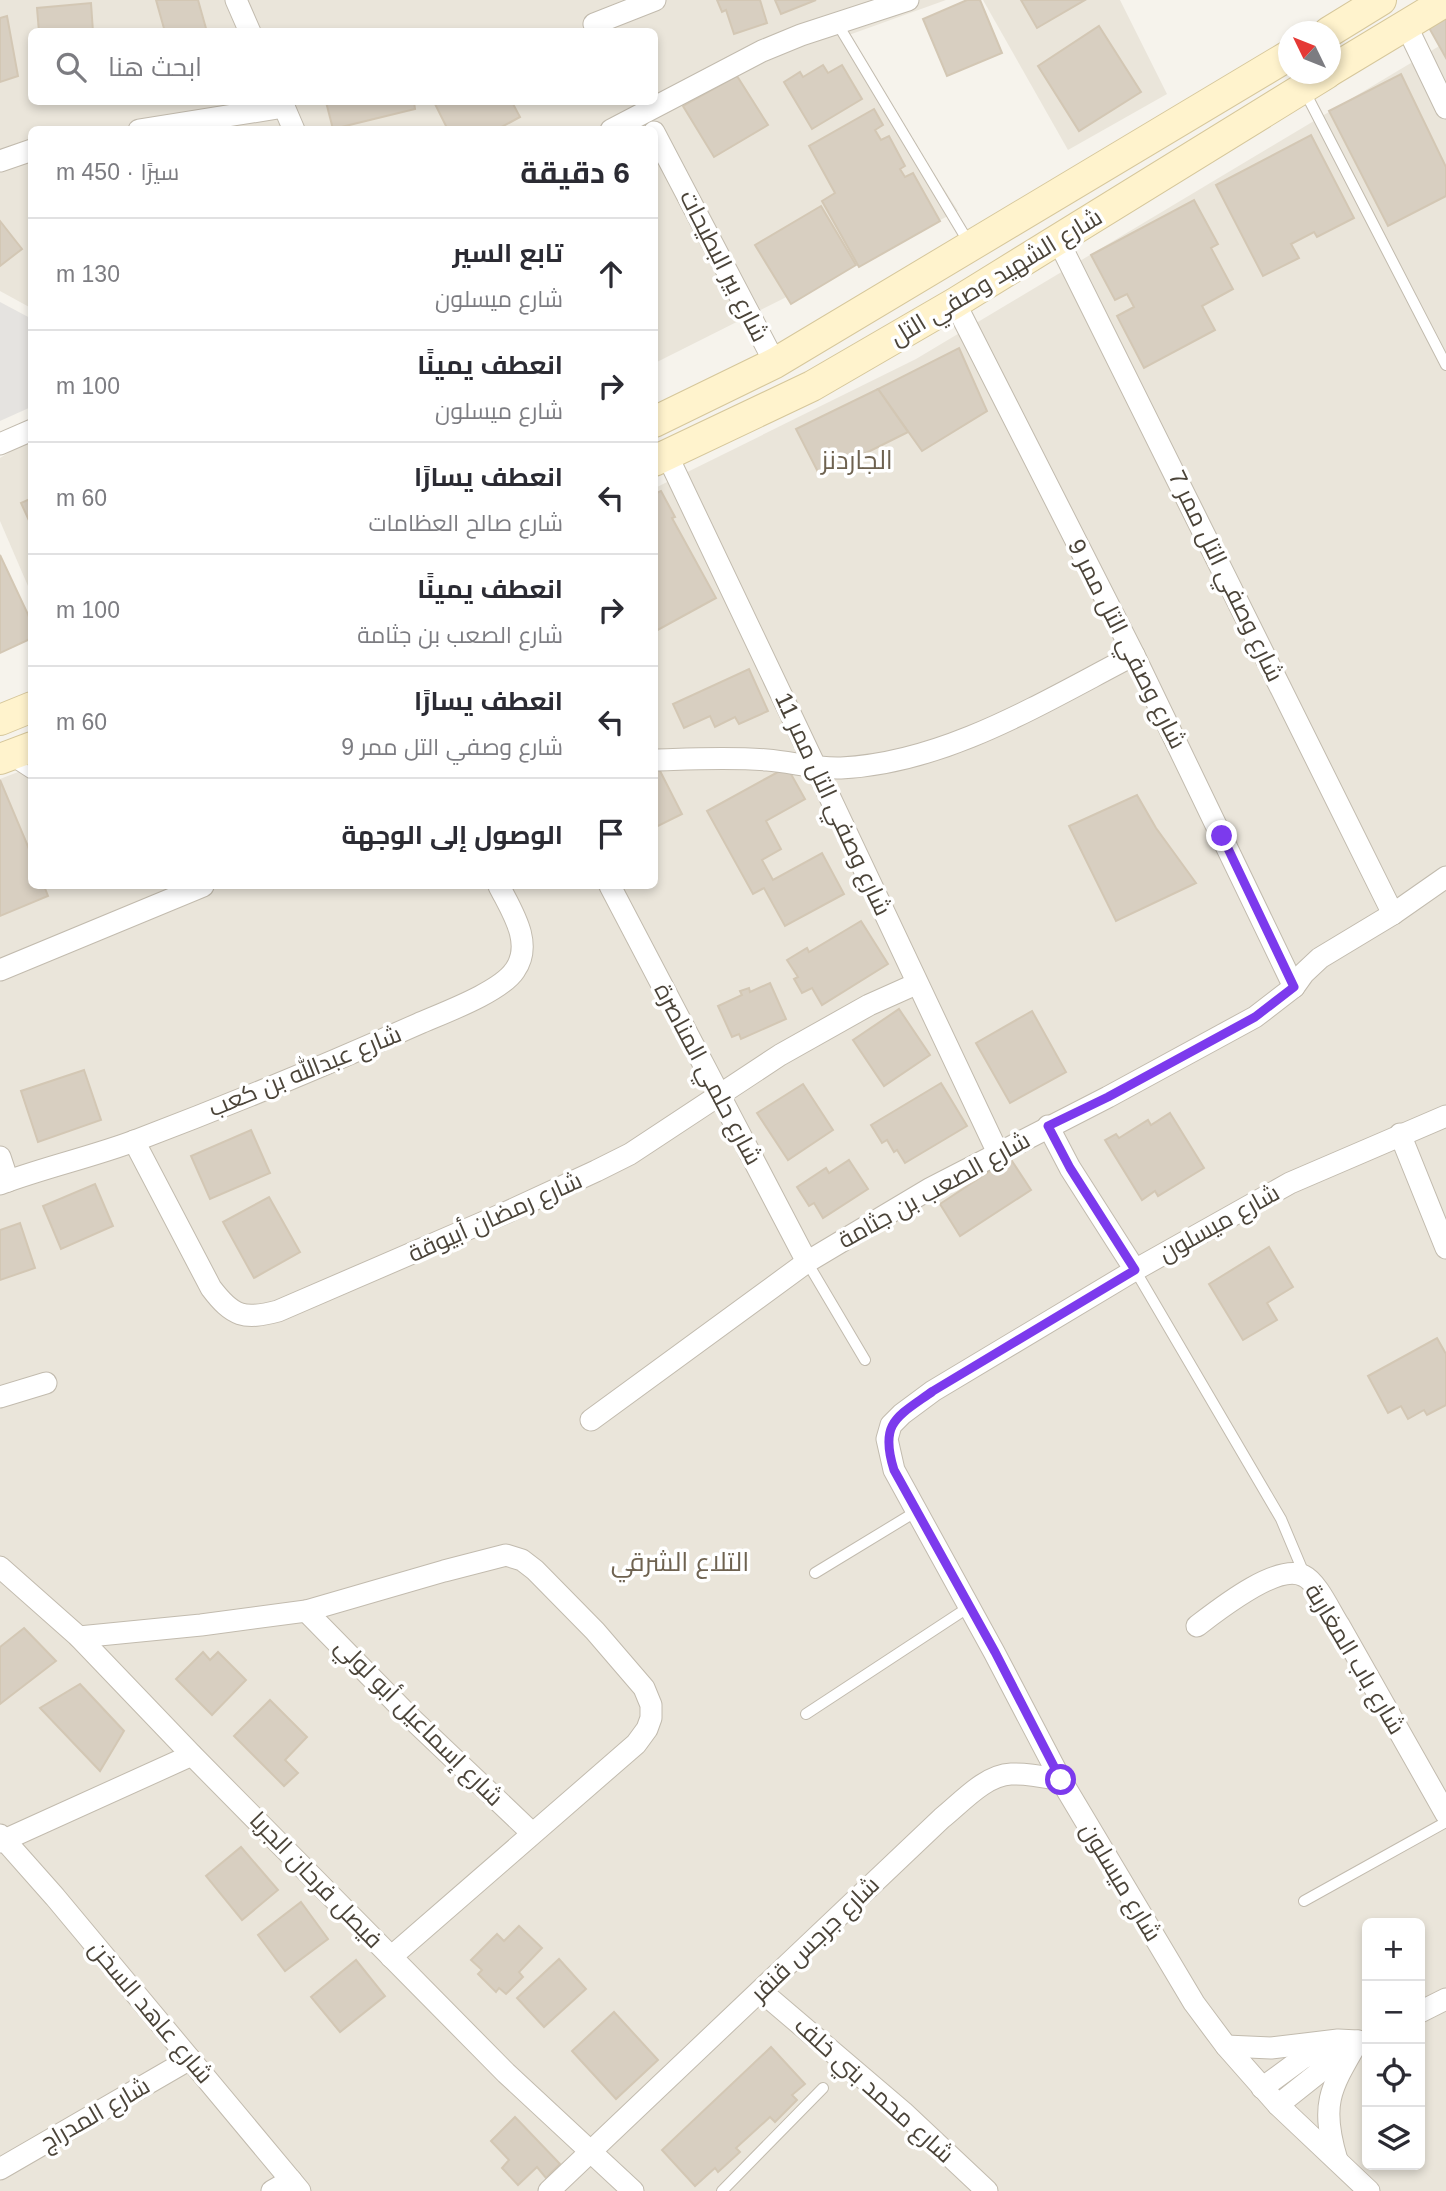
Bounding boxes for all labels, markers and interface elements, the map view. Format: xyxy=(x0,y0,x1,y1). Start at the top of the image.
north arrow xyxy=(1278,21,1341,84)
search box xyxy=(28,28,658,105)
icon: search xyxy=(52,48,90,86)
text: ابحث هنا xyxy=(108,52,202,82)
text: 6 دقيقة xyxy=(520,156,630,189)
text: سيرًا · 450 m xyxy=(56,159,179,185)
street label: شارع بير البطيحات xyxy=(672,186,774,347)
street label: شارع الشهيد وصفي التل xyxy=(885,203,1110,356)
text: تابع السير xyxy=(452,238,563,268)
icon: ahead xyxy=(592,255,630,293)
text: 130 m xyxy=(56,261,120,287)
text: شارع ميسلون xyxy=(435,286,563,312)
text: انعطف يمينًا xyxy=(417,350,563,380)
icon: right xyxy=(592,367,630,405)
text: 100 m xyxy=(56,373,120,399)
text: شارع ميسلون xyxy=(435,398,563,424)
district label: الجاردنز xyxy=(819,445,893,475)
text: انعطف يسارًا xyxy=(414,462,563,492)
street label: شارع وصفي التل ممر 7 xyxy=(1158,466,1289,688)
icon: left xyxy=(592,479,630,517)
text: 60 m xyxy=(56,485,107,511)
text: شارع صالح العظامات xyxy=(368,510,563,536)
street label: شارع وصفي التل ممر 9 xyxy=(1058,534,1192,756)
text: انعطف يمينًا xyxy=(417,574,563,604)
icon: right xyxy=(592,591,630,629)
text: 100 m xyxy=(56,597,120,623)
text: شارع الصعب بن جثامة xyxy=(357,622,563,648)
text: انعطف يسارًا xyxy=(414,686,563,716)
street label: شارع وصفي التل ممر 11 xyxy=(764,688,897,922)
icon: left xyxy=(592,703,630,741)
text: 60 m xyxy=(56,709,107,735)
text: شارع وصفي التل ممر 9 xyxy=(341,734,563,760)
icon: arrive xyxy=(592,815,630,853)
text: الوصول إلى الوجهة xyxy=(341,820,563,850)
route end xyxy=(1206,820,1237,851)
street label: شارع حلمي المناصرة xyxy=(644,979,768,1172)
street label: شارع عبدالله بن كعب xyxy=(204,1018,406,1124)
street label: شارع الصعب بن جثامة xyxy=(833,1126,1036,1256)
street label: شارع رمضان أبيوقة xyxy=(403,1164,587,1270)
street label: شارع ميسلون xyxy=(1154,1178,1285,1269)
district label: التلاع الشرقي xyxy=(611,1547,749,1583)
street label: شارع باب المغاربة xyxy=(1297,1579,1411,1740)
street label: شارع إسماعيل أبو لولي xyxy=(326,1631,510,1815)
route start xyxy=(1045,1764,1076,1795)
street label: فيصل فرحان الجربا xyxy=(244,1806,388,1954)
street label: شارع ميسلون xyxy=(1073,1818,1167,1947)
street label: شارع جرجس قنفر xyxy=(743,1871,886,2010)
map controls xyxy=(1362,1918,1425,2170)
button: + xyxy=(1362,1918,1425,1981)
street label: شارع عاهد السخن xyxy=(82,1935,219,2090)
button: − xyxy=(1362,1981,1425,2044)
street label: شارع محمد بني خلف xyxy=(785,2011,959,2173)
button: locate xyxy=(1362,2044,1425,2107)
street label: شارع المدراج xyxy=(35,2071,156,2158)
button: layers xyxy=(1362,2107,1425,2170)

